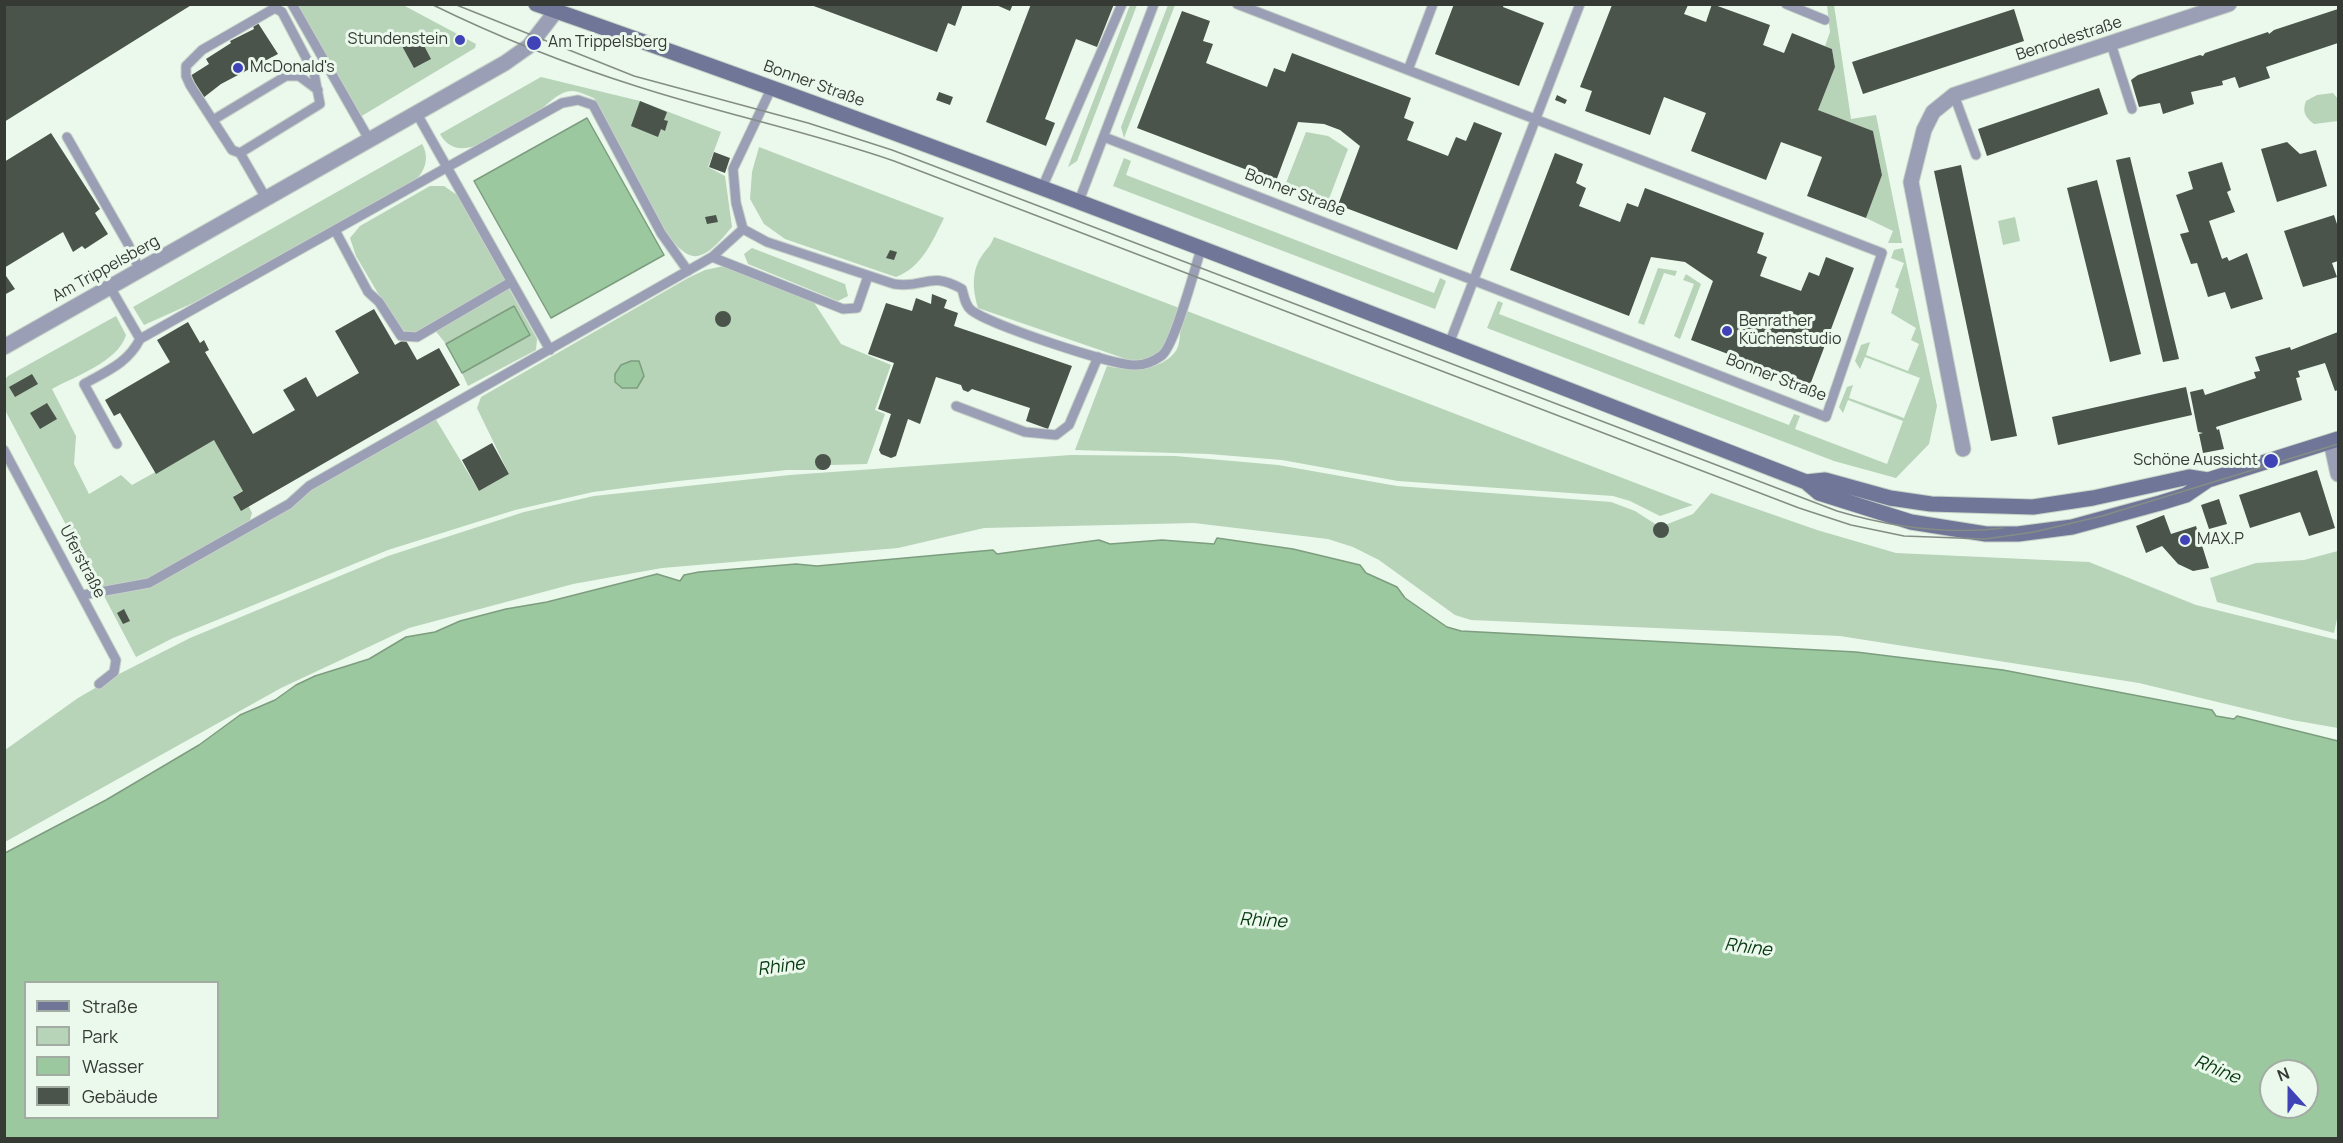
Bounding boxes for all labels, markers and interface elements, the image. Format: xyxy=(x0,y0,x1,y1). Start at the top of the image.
street label: Benrodestraße xyxy=(2014,13,2124,65)
place label: Stundenstein xyxy=(348,30,448,50)
marker: Stundenstein xyxy=(453,33,467,47)
place label: Am Trippelsberg xyxy=(548,33,667,53)
marker: Am Trippelsberg xyxy=(525,34,543,52)
street label: Bonner Straße xyxy=(761,57,867,111)
place label: McDonald's xyxy=(250,58,335,78)
marker: McDonald's xyxy=(231,61,245,75)
street label: Bonner Straße xyxy=(1242,165,1348,221)
street label: Am Trippelsberg xyxy=(49,232,163,306)
place label: Benrather Küchenstudio xyxy=(1739,312,1841,350)
marker: Benrather Küchenstudio xyxy=(1720,324,1734,338)
street label: Bonner Straße xyxy=(1723,350,1829,406)
place label: Schöne Aussicht xyxy=(2133,451,2258,471)
marker: Schöne Aussicht xyxy=(2262,452,2280,470)
street label: Uferstraße xyxy=(55,522,109,602)
place label: MAX.P xyxy=(2197,530,2244,550)
marker: MAX.P xyxy=(2178,533,2192,547)
water label: Rhine xyxy=(1239,909,1287,933)
water label: Rhine xyxy=(1723,934,1773,962)
water label: Rhine xyxy=(756,953,806,981)
legend xyxy=(24,981,219,1119)
text: Straße xyxy=(82,994,138,1018)
text: Park xyxy=(82,1024,118,1048)
water label: Rhine xyxy=(2191,1051,2243,1089)
text: Wasser xyxy=(82,1054,144,1078)
north arrow xyxy=(2259,1059,2319,1119)
text: N xyxy=(2274,1062,2293,1086)
text: Gebäude xyxy=(82,1084,158,1108)

